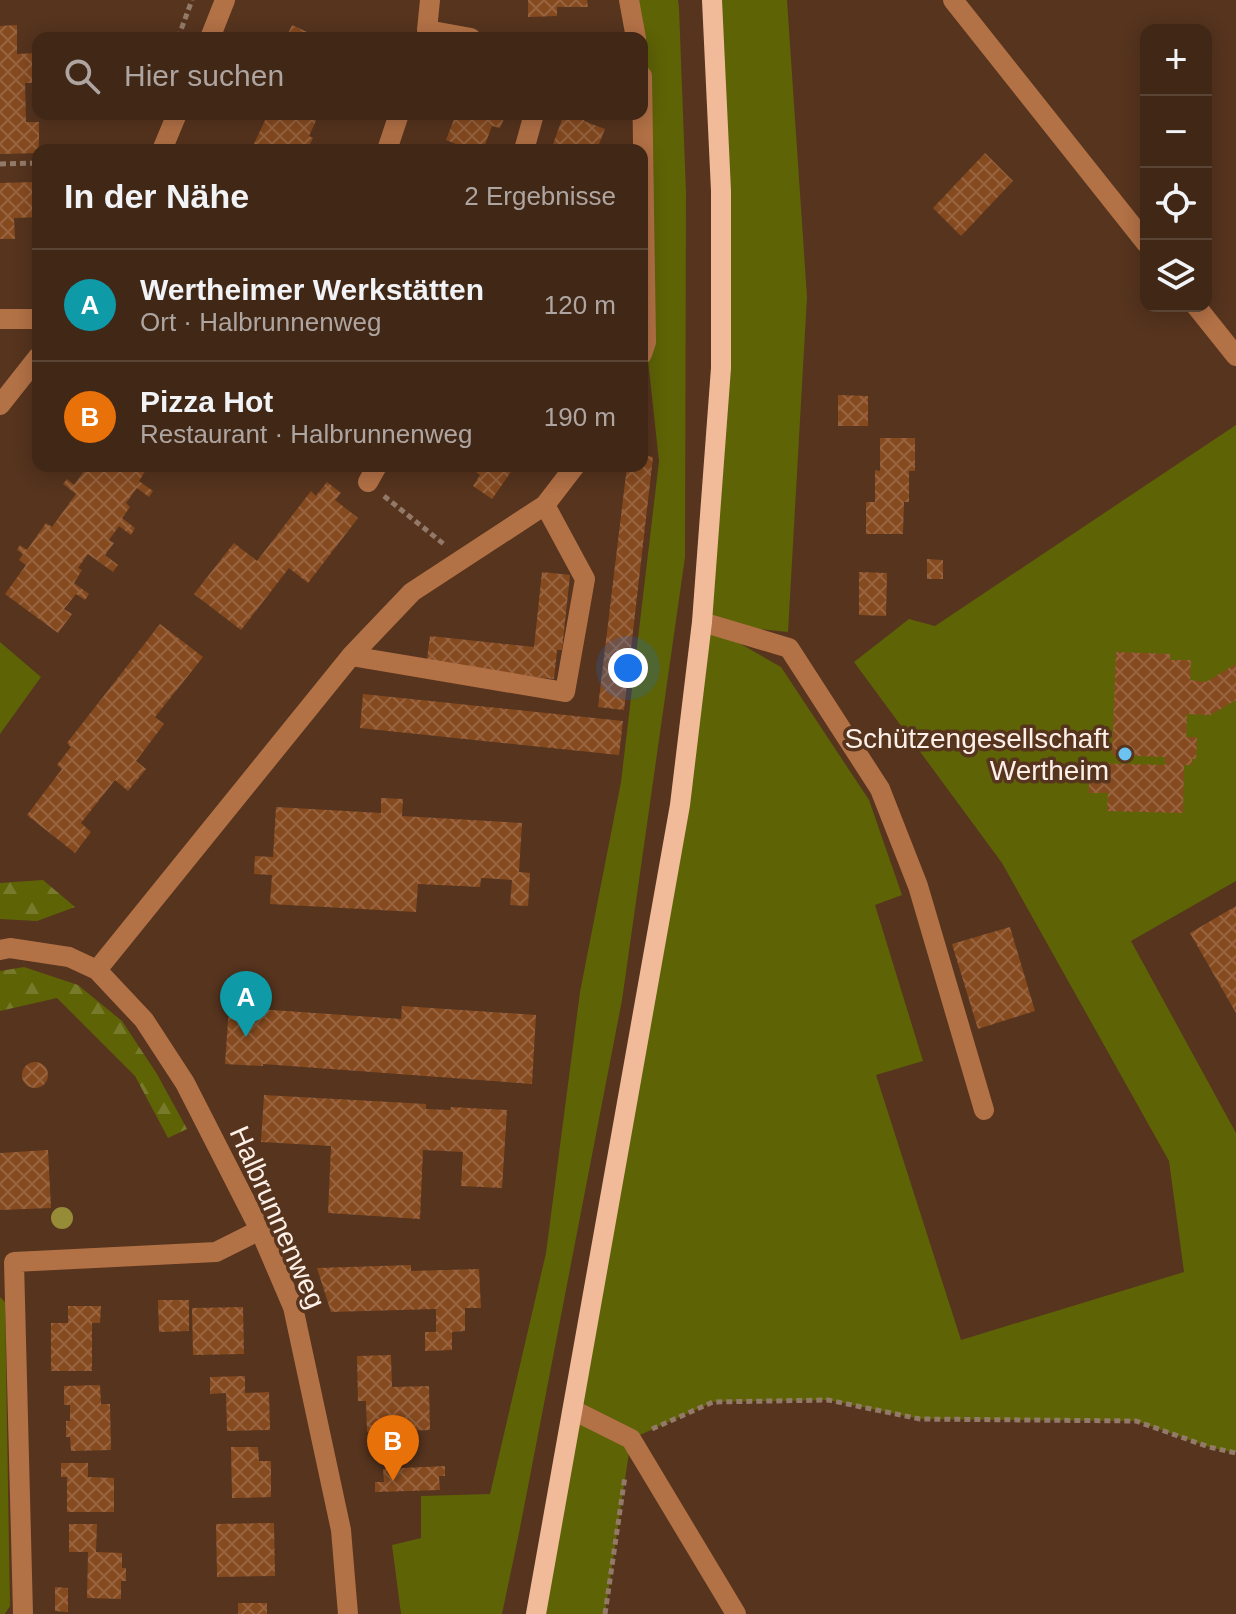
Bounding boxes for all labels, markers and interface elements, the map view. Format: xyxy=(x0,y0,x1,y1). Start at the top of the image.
map controls xyxy=(1140,24,1212,312)
button: + xyxy=(1140,24,1212,96)
search box xyxy=(32,32,648,120)
icon: search xyxy=(60,54,104,98)
text: Hier suchen xyxy=(124,59,284,92)
button: − xyxy=(1140,96,1212,168)
button: locate xyxy=(1140,168,1212,240)
text: In der Nähe xyxy=(64,177,249,215)
text: 2 Ergebnisse xyxy=(464,181,616,211)
button: layers xyxy=(1140,240,1212,312)
text: Wertheimer Werkstätten xyxy=(140,273,484,306)
text: A xyxy=(81,290,99,320)
text: 120 m xyxy=(544,290,616,320)
text: Ort · Halbrunnenweg xyxy=(140,307,381,337)
text: Pizza Hot xyxy=(140,385,273,418)
text: B xyxy=(81,402,99,432)
text: 190 m xyxy=(544,402,616,432)
text: Restaurant · Halbrunnenweg xyxy=(140,419,472,449)
your location xyxy=(608,648,648,688)
place label: Schützengesellschaft Wertheim xyxy=(844,723,1109,786)
marker: Schützengesellschaft Wertheim xyxy=(1116,745,1134,763)
pin: A xyxy=(220,971,272,1037)
street label: Halbrunnenweg xyxy=(223,1121,332,1313)
pin: B xyxy=(367,1415,419,1481)

